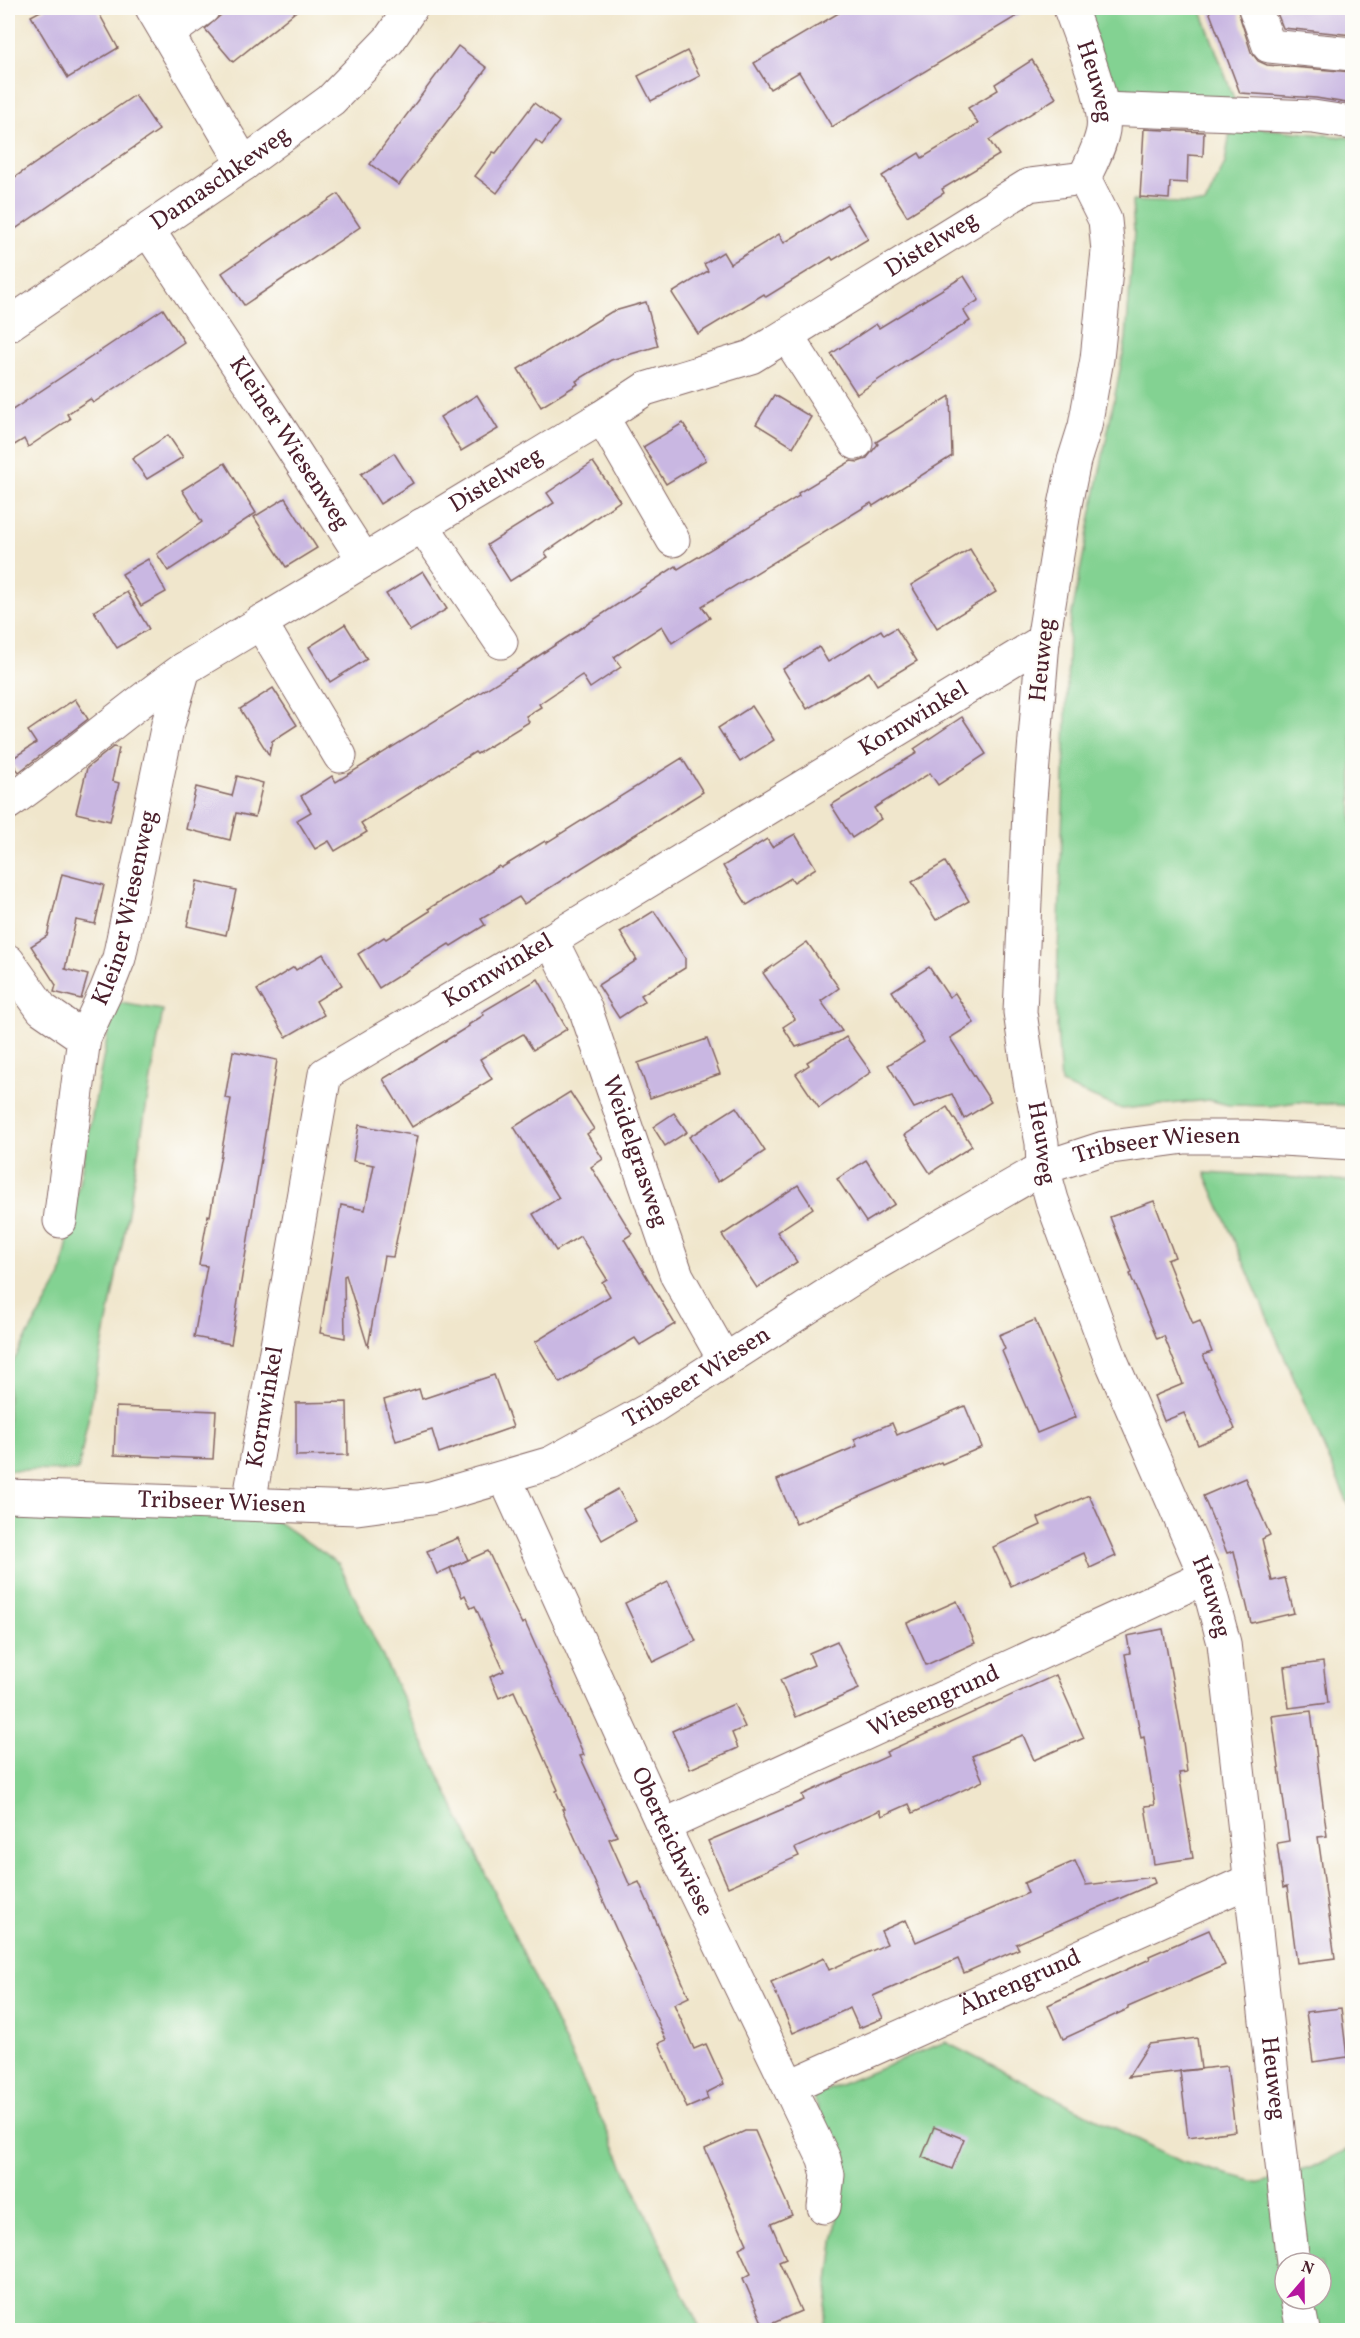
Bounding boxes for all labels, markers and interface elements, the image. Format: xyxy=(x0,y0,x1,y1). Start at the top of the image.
street label: Heuweg xyxy=(1066,36,1121,125)
street label: Damaschkeweg xyxy=(144,118,298,240)
street label: Distelweg xyxy=(879,203,985,287)
street label: Kleiner Wiesenweg xyxy=(220,350,358,537)
street label: Distelweg xyxy=(443,439,550,522)
street label: Heuweg xyxy=(1022,616,1064,704)
street label: Kornwinkel xyxy=(853,673,975,766)
street label: Kleiner Wiesenweg xyxy=(84,807,166,1012)
street label: Kornwinkel xyxy=(437,925,560,1017)
street label: Weidelgrasweg xyxy=(592,1071,676,1232)
street label: Heuweg xyxy=(1017,1099,1064,1189)
street label: Tribseer Wiesen xyxy=(1069,1120,1241,1174)
street label: Tribseer Wiesen xyxy=(617,1318,777,1437)
street label: Kornwinkel xyxy=(238,1344,293,1471)
street label: Tribseer Wiesen xyxy=(137,1483,307,1523)
street label: Heuweg xyxy=(1182,1550,1239,1642)
street label: Wiesengrund xyxy=(862,1657,1005,1747)
street label: Oberteichwiese xyxy=(622,1762,721,1922)
street label: Ährengrund xyxy=(953,1941,1087,2025)
street label: Heuweg xyxy=(1251,2035,1294,2122)
north arrow xyxy=(1273,2251,1333,2311)
text: N xyxy=(1298,2256,1317,2281)

